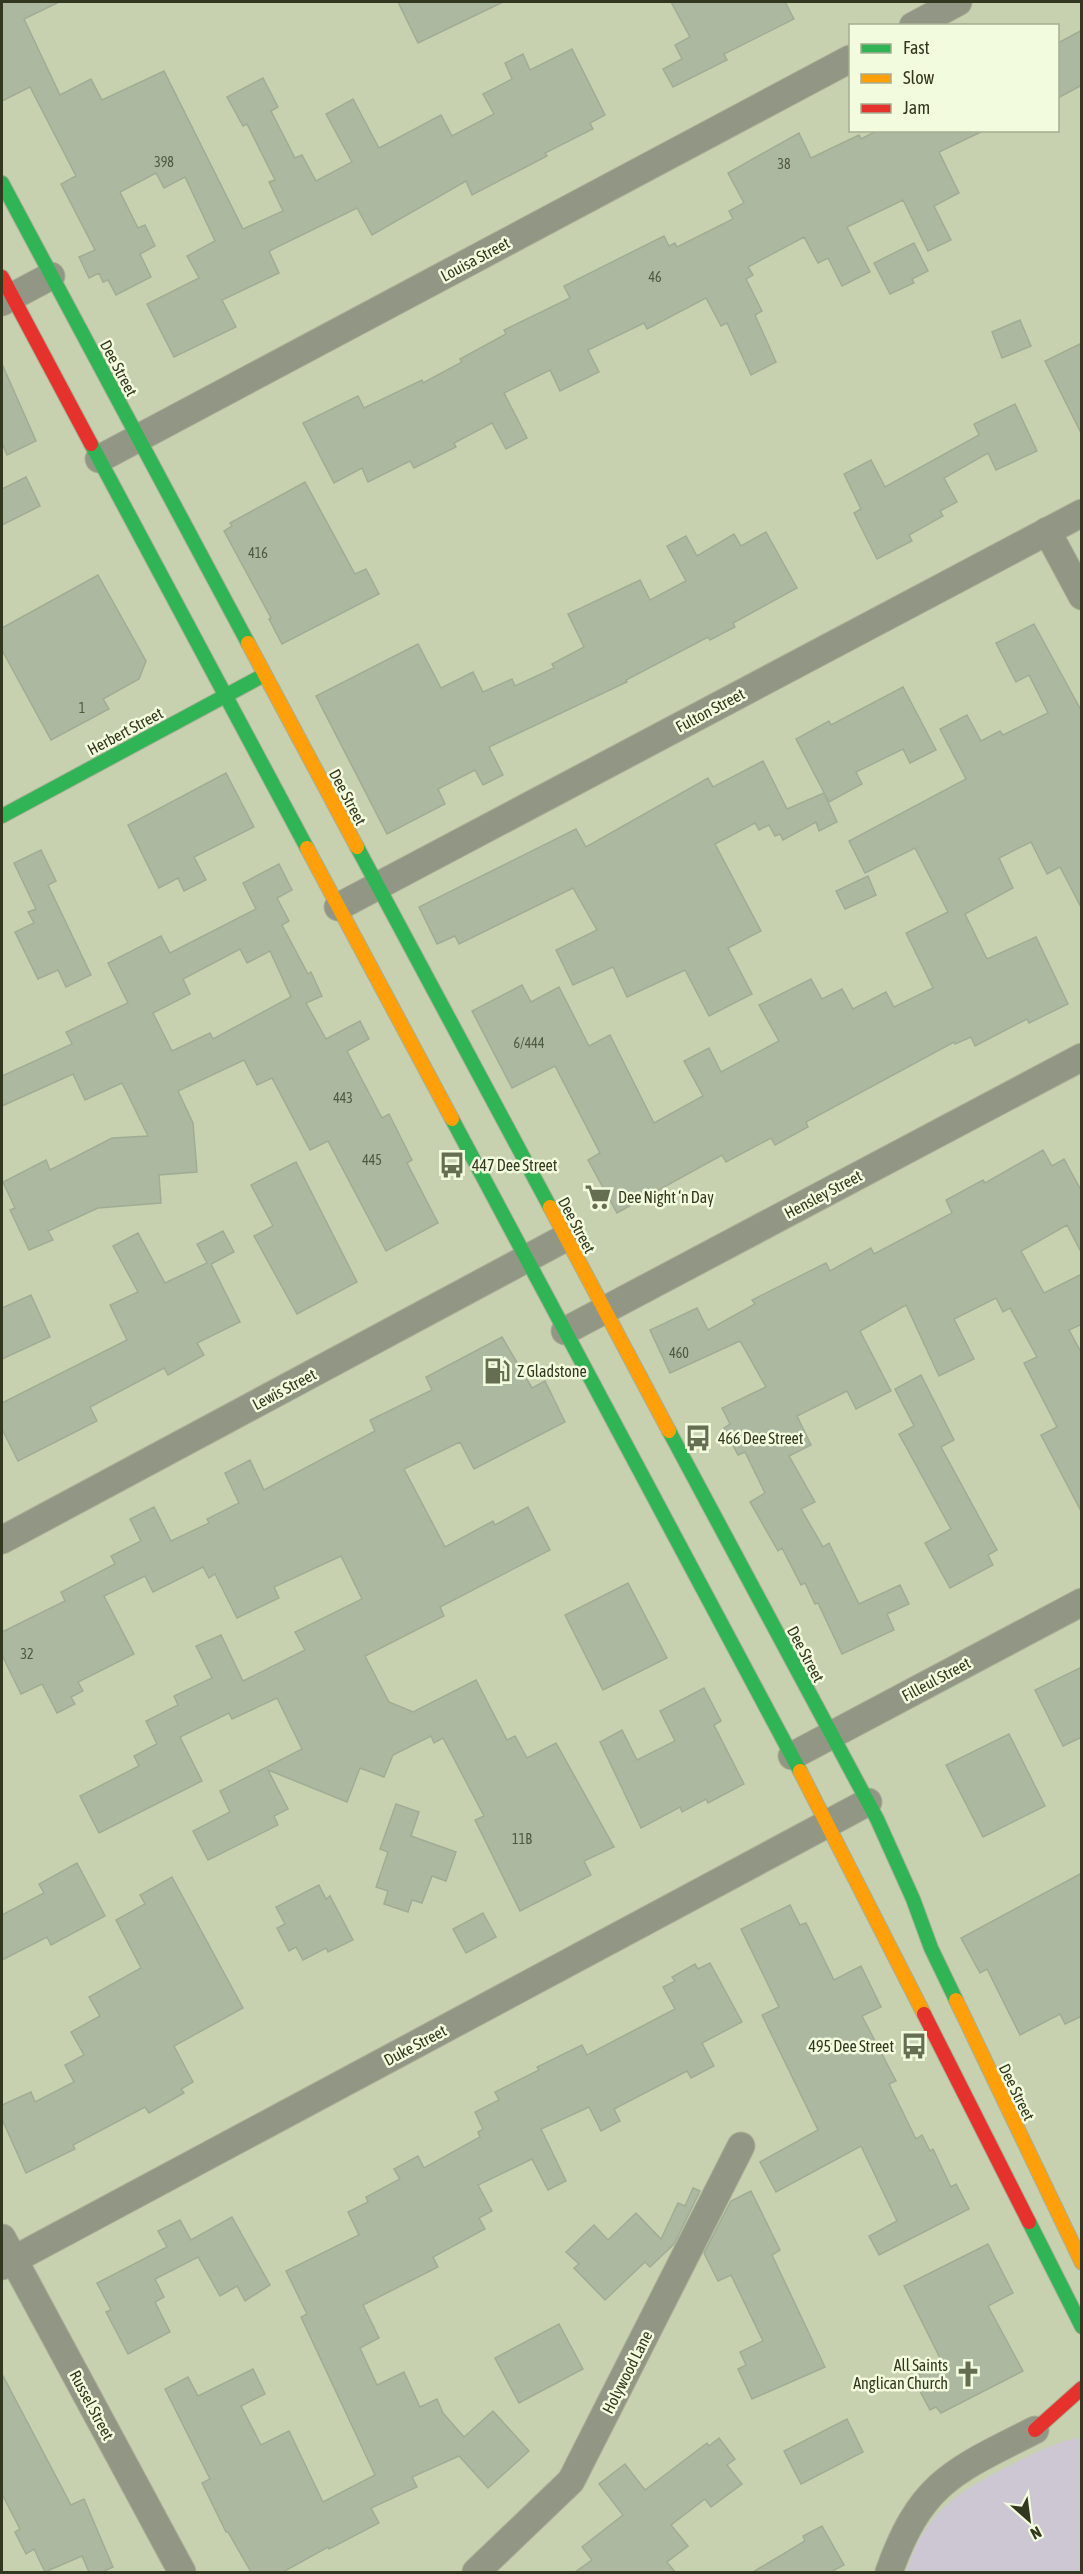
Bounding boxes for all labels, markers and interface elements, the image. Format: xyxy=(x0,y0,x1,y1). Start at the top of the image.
legend xyxy=(849,24,1059,132)
text: Fast xyxy=(903,37,930,58)
text: Slow xyxy=(903,67,934,88)
text: Jam xyxy=(903,97,930,118)
house number: 398 xyxy=(154,154,174,170)
house number: 38 xyxy=(777,156,791,172)
street label: Louisa Street xyxy=(437,233,513,285)
house number: 46 xyxy=(648,269,662,285)
street label: Dee Street xyxy=(97,337,141,399)
house number: 416 xyxy=(248,545,268,561)
street label: Fulton Street xyxy=(673,684,748,736)
house number: 1 xyxy=(79,700,85,716)
street label: Herbert Street xyxy=(84,703,166,758)
street label: Dee Street xyxy=(326,766,370,828)
house number: 6/444 xyxy=(513,1035,545,1051)
house number: 443 xyxy=(333,1090,353,1106)
bus stop icon: 447 Dee Street xyxy=(437,1150,467,1180)
house number: 445 xyxy=(362,1152,382,1168)
place label: 447 Dee Street xyxy=(472,1156,558,1174)
street label: Hensley Street xyxy=(781,1166,866,1223)
supermarket icon: Dee Night ‘n Day xyxy=(583,1182,613,1212)
place label: Dee Night ‘n Day xyxy=(618,1188,714,1207)
street label: Dee Street xyxy=(555,1194,599,1256)
house number: 460 xyxy=(669,1345,689,1361)
fuel station icon: Z Gladstone xyxy=(482,1356,512,1386)
place label: Z Gladstone xyxy=(517,1362,587,1380)
street label: Lewis Street xyxy=(249,1365,319,1413)
bus stop icon: 466 Dee Street xyxy=(683,1423,713,1453)
place label: 466 Dee Street xyxy=(718,1429,804,1447)
street label: Dee Street xyxy=(784,1623,828,1685)
house number: 32 xyxy=(20,1646,34,1662)
street label: Filleul Street xyxy=(899,1653,974,1705)
house number: 11B xyxy=(512,1831,532,1847)
street label: Duke Street xyxy=(381,2021,450,2069)
bus stop icon: 495 Dee Street xyxy=(899,2031,929,2061)
place label: 495 Dee Street xyxy=(809,2037,894,2055)
street label: Dee Street xyxy=(996,2061,1039,2124)
street label: Holywood Lane xyxy=(598,2328,656,2417)
place label: All Saints Anglican Church xyxy=(853,2356,948,2393)
church icon: All Saints Anglican Church xyxy=(953,2359,983,2389)
street label: Russel Street xyxy=(66,2367,118,2443)
north arrow xyxy=(999,2490,1059,2550)
text: N xyxy=(1028,2523,1044,2543)

